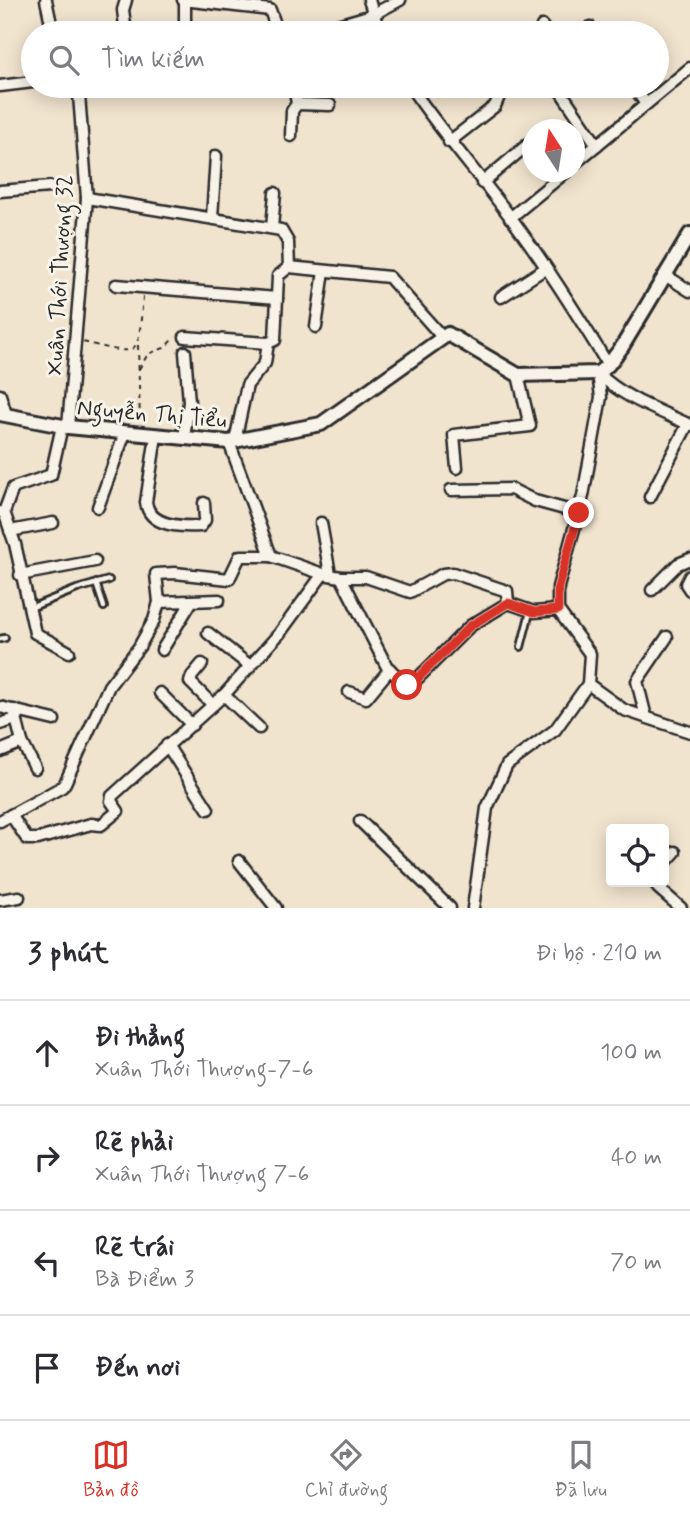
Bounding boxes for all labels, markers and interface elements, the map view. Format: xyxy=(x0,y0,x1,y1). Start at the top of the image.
search box xyxy=(21,21,669,98)
icon: search xyxy=(45,41,83,79)
text: Tìm kiếm xyxy=(101,43,205,77)
north arrow xyxy=(522,119,585,182)
street label: Xuân Thới Thượng 32 xyxy=(41,174,83,376)
street label: Nguyễn Thị Tiểu xyxy=(76,394,228,438)
route end xyxy=(563,497,594,528)
route start xyxy=(391,669,422,700)
map controls xyxy=(606,824,669,887)
button: locate xyxy=(606,824,669,887)
text: 3 phút xyxy=(28,934,109,973)
text: Đi bộ · 210 m xyxy=(536,939,662,969)
text: Đi thẳng xyxy=(95,1021,185,1055)
icon: ahead xyxy=(28,1034,66,1072)
text: 100 m xyxy=(600,1038,662,1068)
text: Xuân Thới Thượng-7-6 xyxy=(95,1055,313,1085)
text: Rẽ phải xyxy=(95,1126,173,1160)
icon: right xyxy=(28,1139,66,1177)
text: 40 m xyxy=(611,1143,662,1173)
text: Xuân Thới Thượng 7-6 xyxy=(95,1160,309,1190)
text: Rẽ trái xyxy=(95,1231,174,1265)
icon: left xyxy=(28,1244,66,1282)
text: 70 m xyxy=(610,1248,662,1278)
text: Bà Điểm 3 xyxy=(95,1265,194,1295)
icon: arrive xyxy=(28,1349,66,1387)
text: Đến nơi xyxy=(95,1351,180,1385)
tab: Bản đồ xyxy=(83,1436,139,1503)
tab: Chỉ đường xyxy=(305,1436,388,1503)
tab: Đã lưu xyxy=(554,1436,607,1503)

